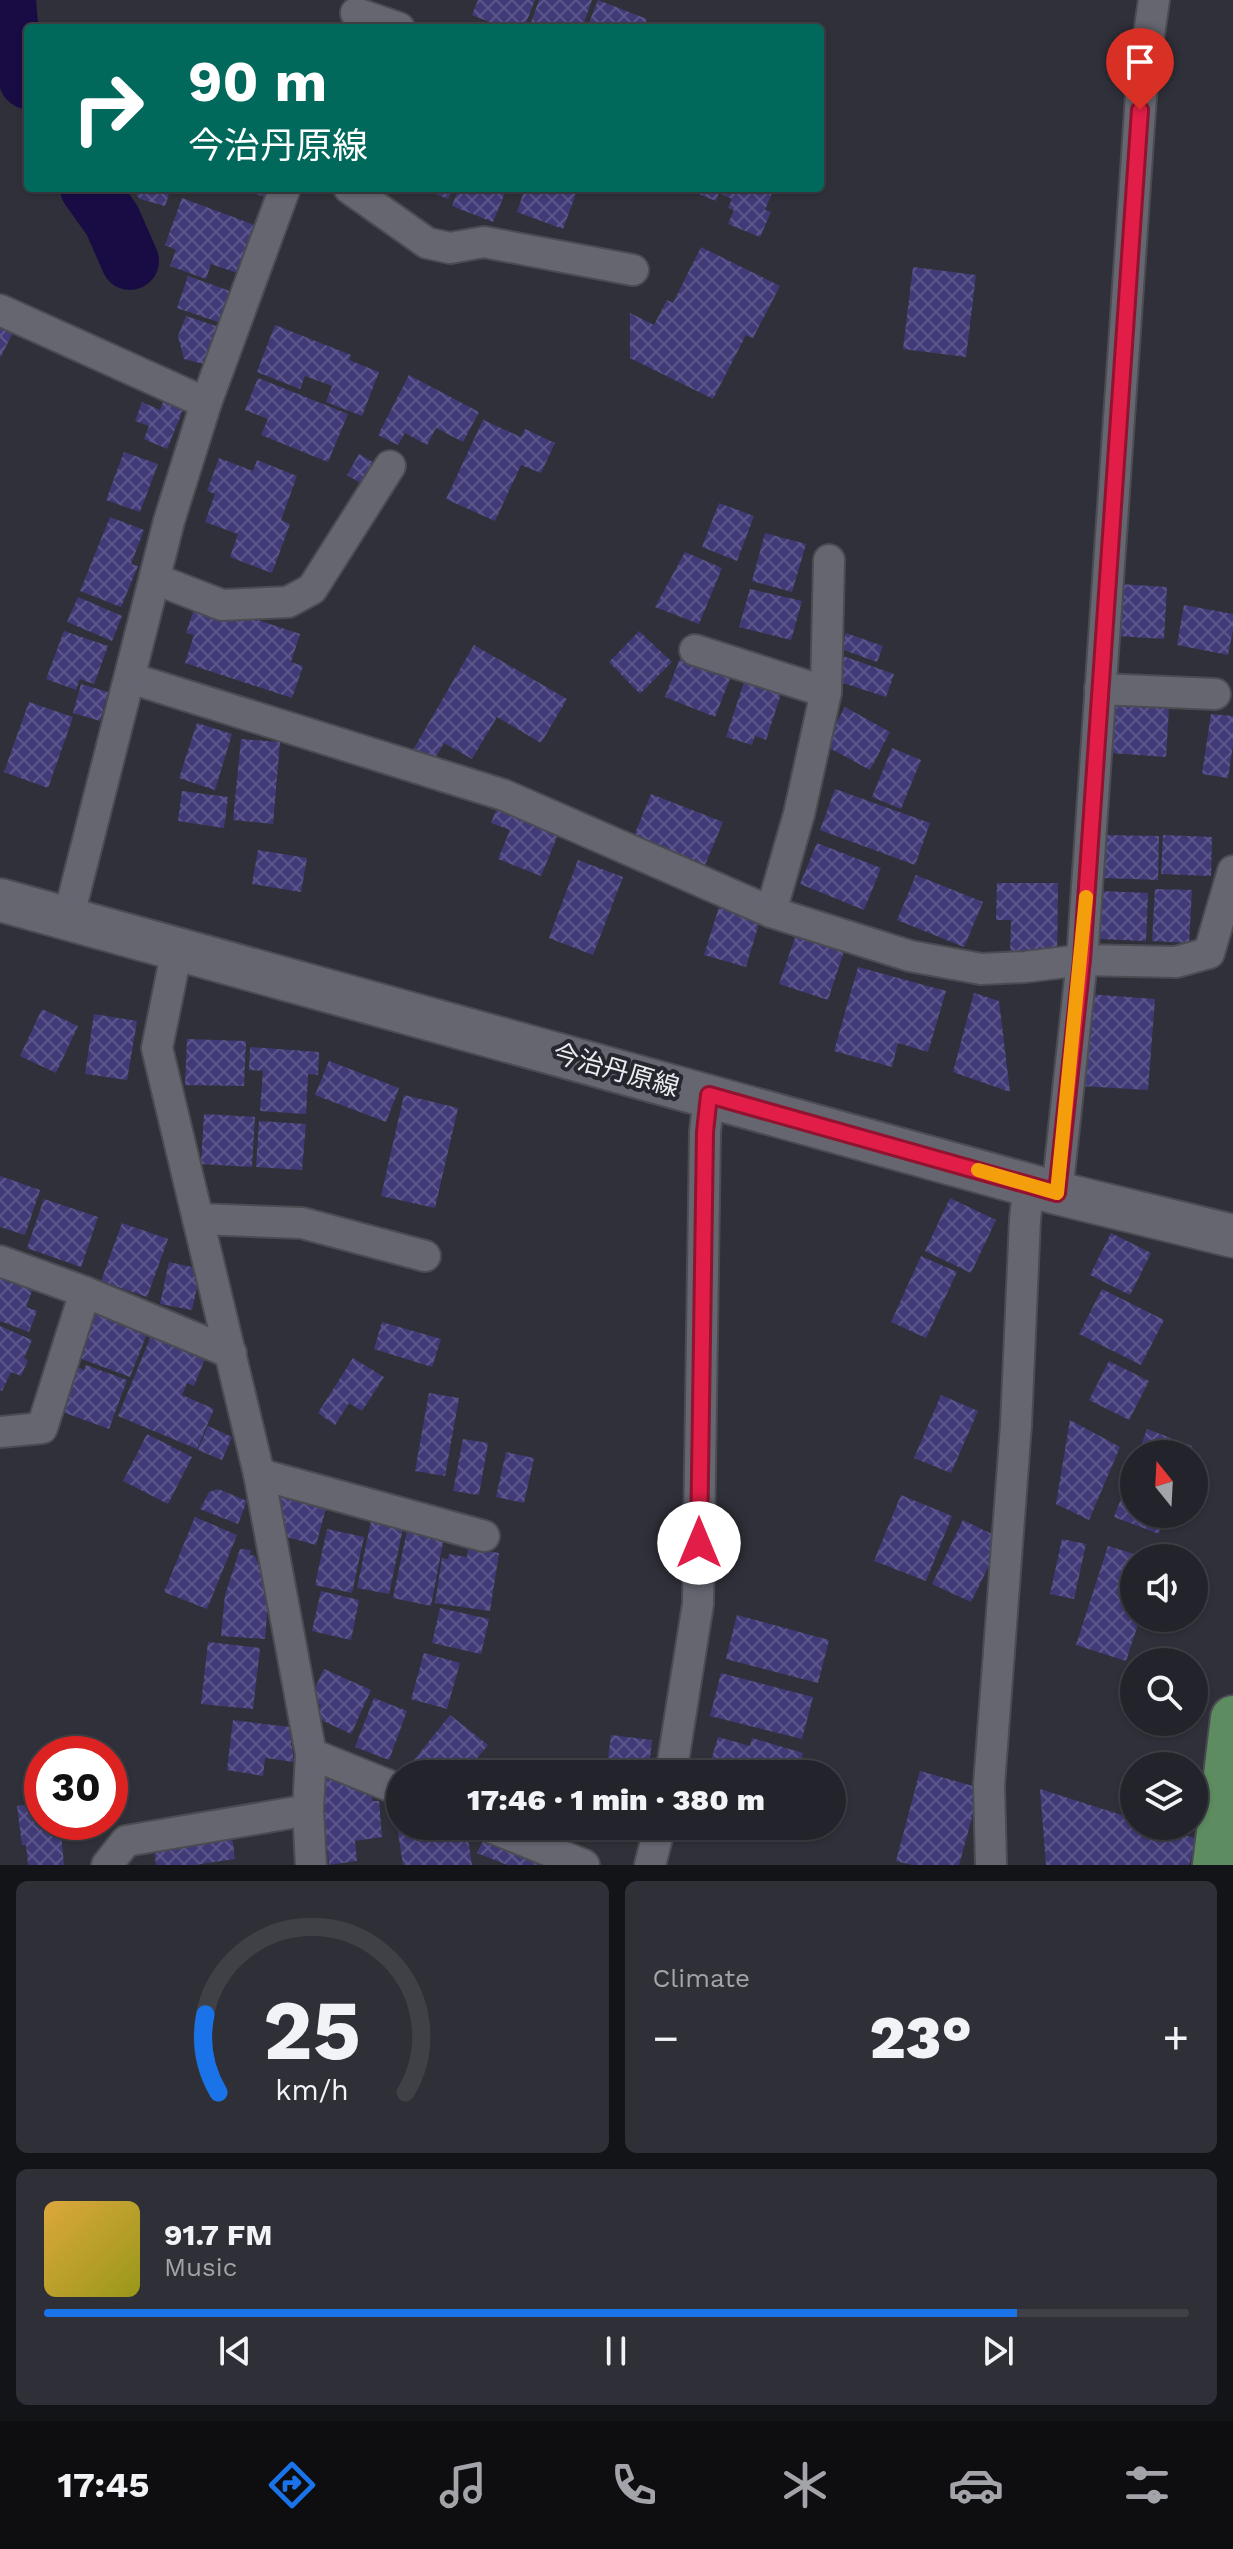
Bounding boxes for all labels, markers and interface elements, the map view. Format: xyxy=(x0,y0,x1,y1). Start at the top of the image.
pin xyxy=(1106,28,1174,110)
icon: arrive xyxy=(1118,40,1162,84)
text: 90 m xyxy=(188,49,327,115)
icon: right xyxy=(56,56,160,160)
text: 今治丹原線 xyxy=(188,125,368,167)
street label: 今治丹原線 xyxy=(549,1038,683,1102)
north arrow xyxy=(1120,1440,1208,1528)
map controls xyxy=(1120,1440,1208,1840)
position arrow xyxy=(657,1501,741,1585)
button: sound xyxy=(1120,1544,1208,1632)
button: search xyxy=(1120,1648,1208,1736)
speed limit sign: 30 xyxy=(24,1736,128,1840)
button: layers xyxy=(1120,1752,1208,1840)
text: 17:46 · 1 min · 380 m xyxy=(467,1782,765,1817)
text: Climate xyxy=(653,1963,750,1993)
text: 25 xyxy=(263,1982,361,2079)
text: 23° xyxy=(870,2002,972,2073)
text: − xyxy=(653,2012,679,2064)
text: + xyxy=(1162,2012,1189,2064)
text: km/h xyxy=(275,2073,349,2107)
text: 91.7 FM xyxy=(164,2217,273,2252)
text: Music xyxy=(164,2252,237,2282)
icon: previous xyxy=(213,2329,257,2373)
icon: pause xyxy=(594,2329,638,2373)
icon: next xyxy=(976,2329,1020,2373)
icon: directions xyxy=(264,2457,320,2513)
icon: music xyxy=(435,2457,491,2513)
icon: phone xyxy=(606,2457,662,2513)
icon: climate xyxy=(777,2457,833,2513)
icon: car xyxy=(948,2457,1004,2513)
icon: filters xyxy=(1119,2457,1175,2513)
text: 17:45 xyxy=(58,2464,149,2506)

